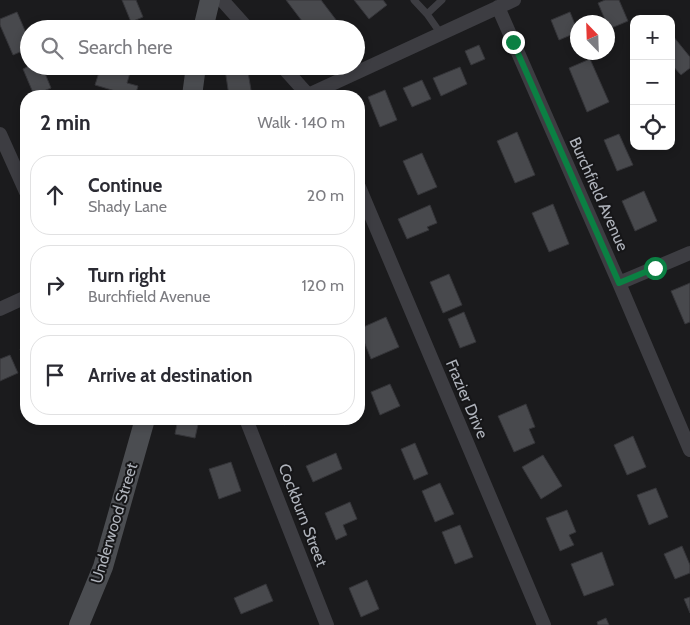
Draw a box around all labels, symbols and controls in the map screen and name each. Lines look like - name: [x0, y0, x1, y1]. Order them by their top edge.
- north arrow: [570, 15, 615, 60]
- map controls: [630, 15, 675, 150]
- button: +: [630, 15, 675, 60]
- search box: [20, 20, 365, 75]
- route end: [502, 31, 525, 54]
- icon: search: [38, 34, 66, 62]
- text: Search here: [78, 36, 172, 59]
- button: −: [630, 60, 675, 105]
- button: locate: [630, 105, 675, 150]
- text: 2 min: [40, 110, 91, 135]
- text: Walk · 140 m: [258, 113, 345, 132]
- street label: Burchfield Avenue: [565, 134, 633, 254]
- text: Continue: [88, 174, 162, 197]
- icon: ahead: [41, 181, 69, 209]
- text: 20 m: [307, 186, 344, 205]
- text: Shady Lane: [88, 197, 167, 216]
- route start: [644, 257, 667, 280]
- text: Turn right: [88, 264, 166, 287]
- icon: right: [41, 271, 69, 299]
- text: 120 m: [302, 276, 344, 295]
- text: Burchfield Avenue: [88, 287, 210, 306]
- street label: Frazier Drive: [442, 357, 492, 441]
- icon: arrive: [41, 361, 69, 389]
- text: Arrive at destination: [88, 364, 252, 387]
- street label: Underwood Street: [87, 460, 142, 586]
- street label: Cockburn Street: [275, 461, 332, 570]

